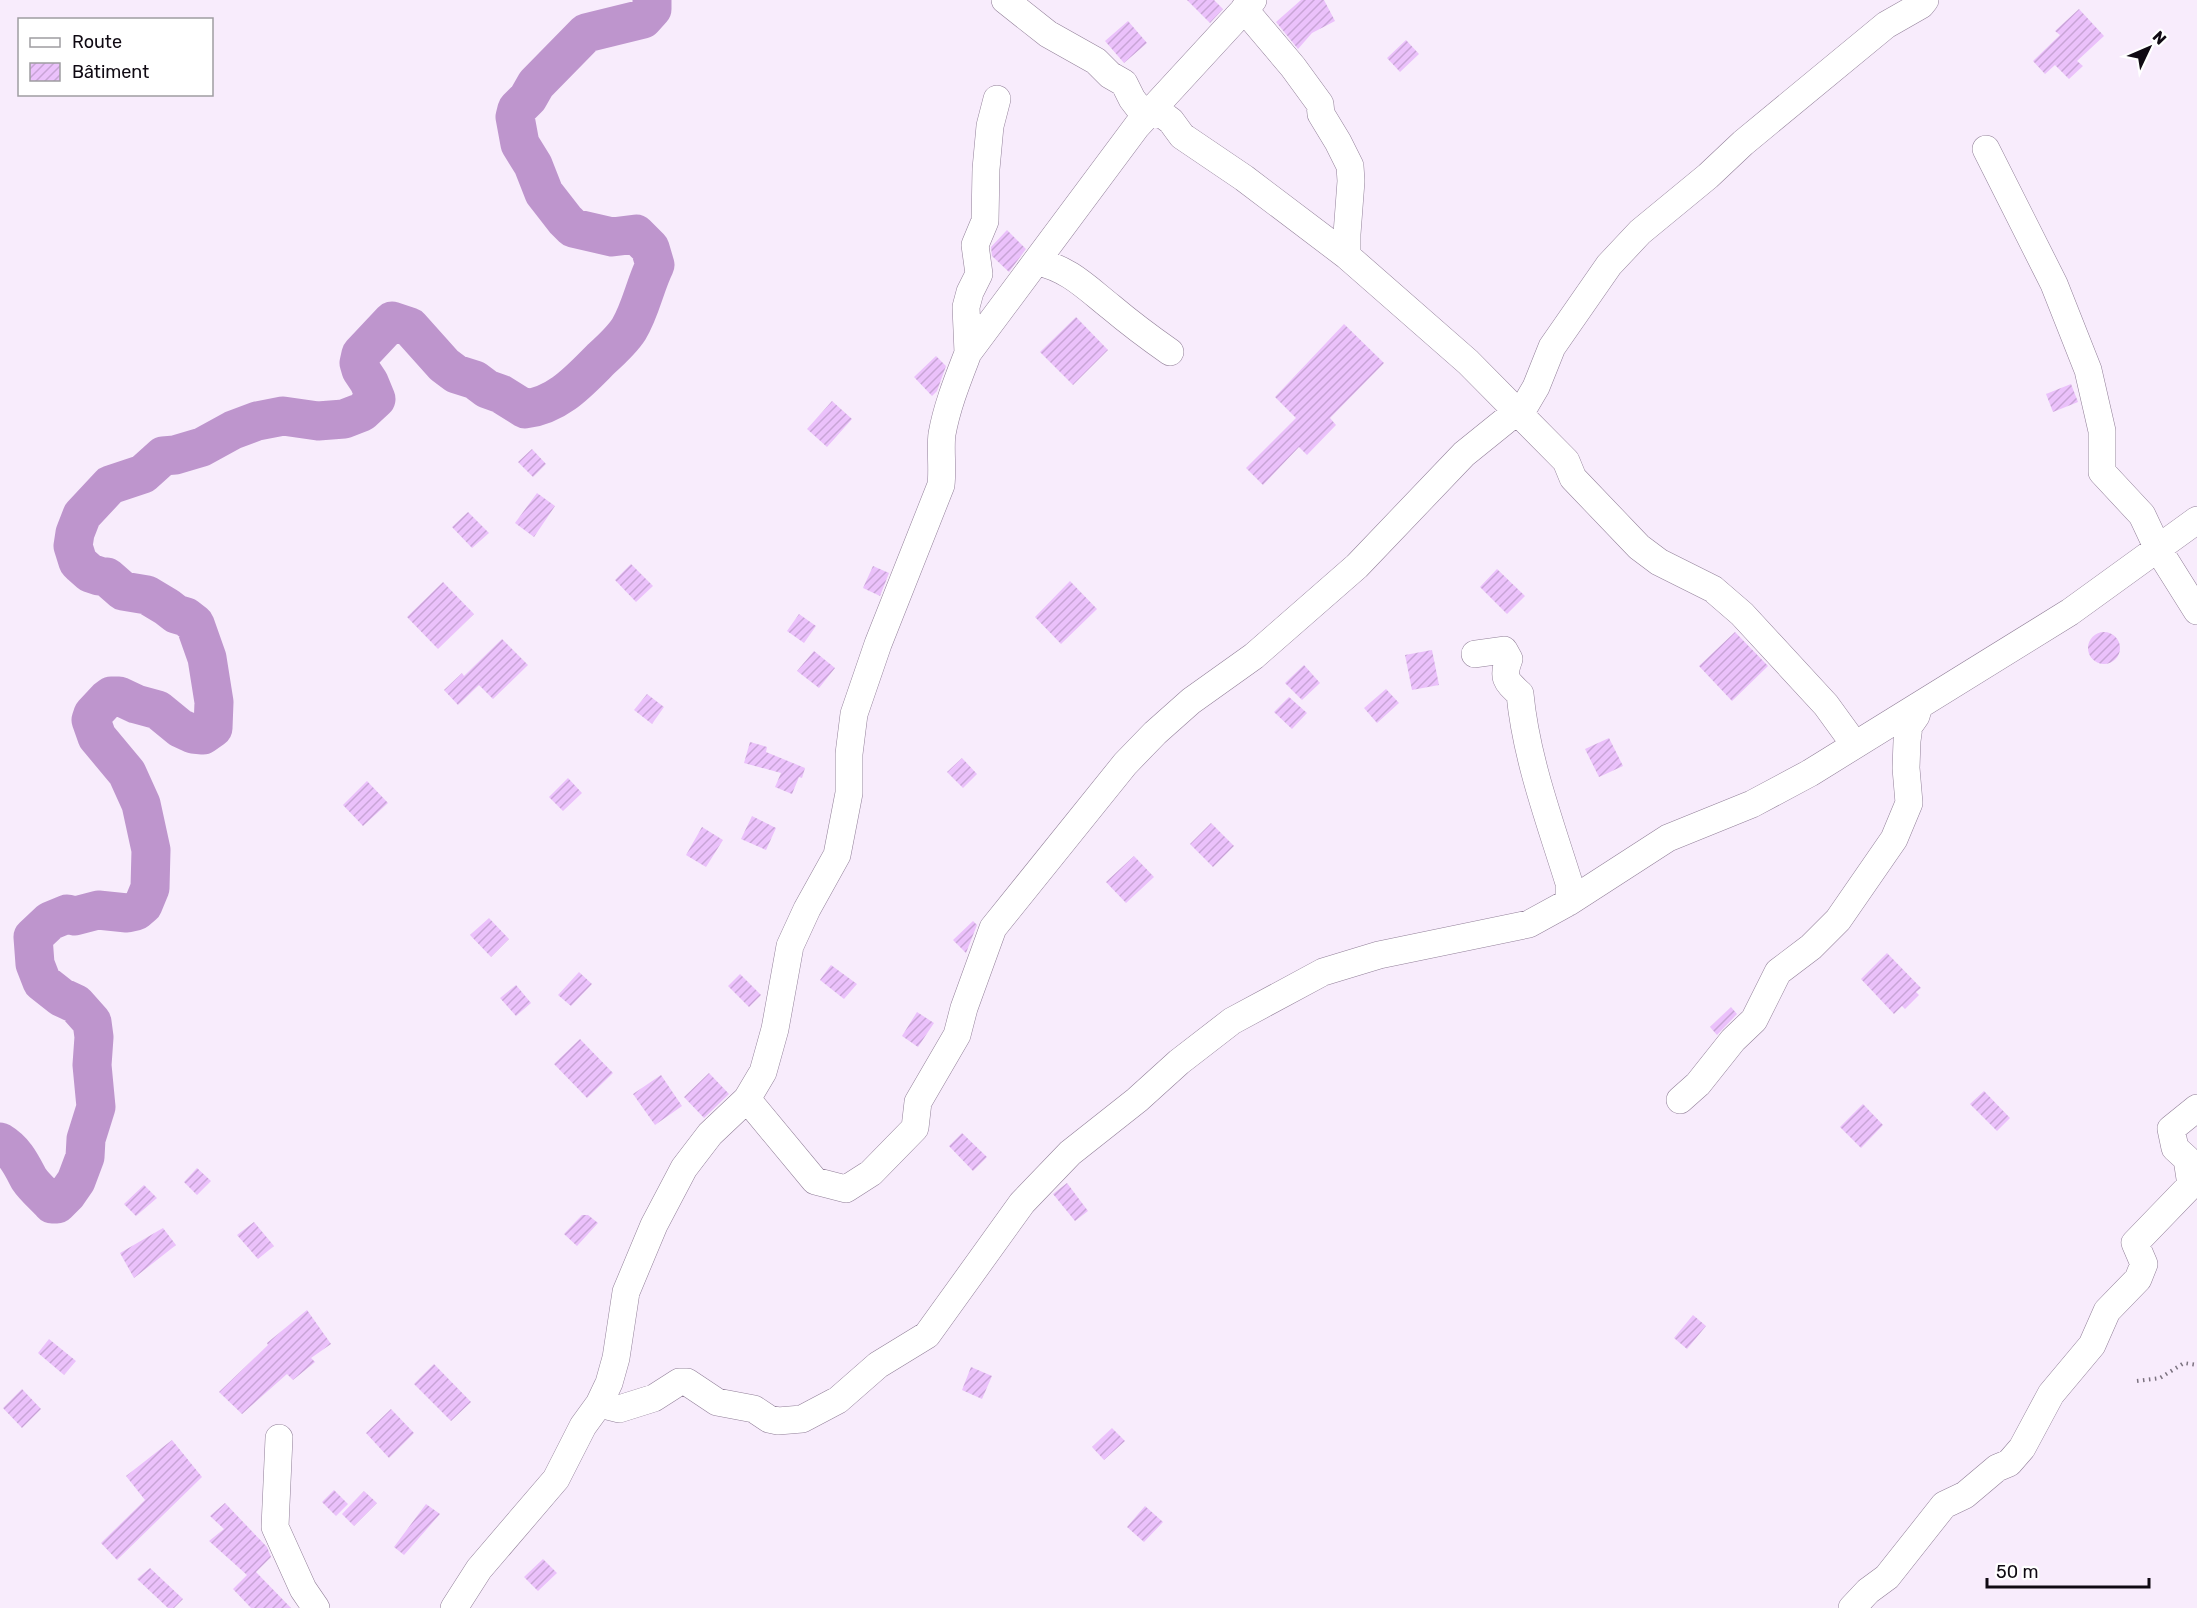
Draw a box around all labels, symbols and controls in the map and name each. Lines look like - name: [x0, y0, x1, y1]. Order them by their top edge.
- legend: [18, 18, 213, 96]
- north arrow: [2119, 18, 2179, 78]
- text: N: [2149, 27, 2170, 49]
- text: Route: [72, 31, 122, 53]
- text: Bâtiment: [72, 61, 149, 83]
- scale bar: [1987, 1551, 2149, 1589]
- text: 50 m: [1996, 1561, 2039, 1583]

